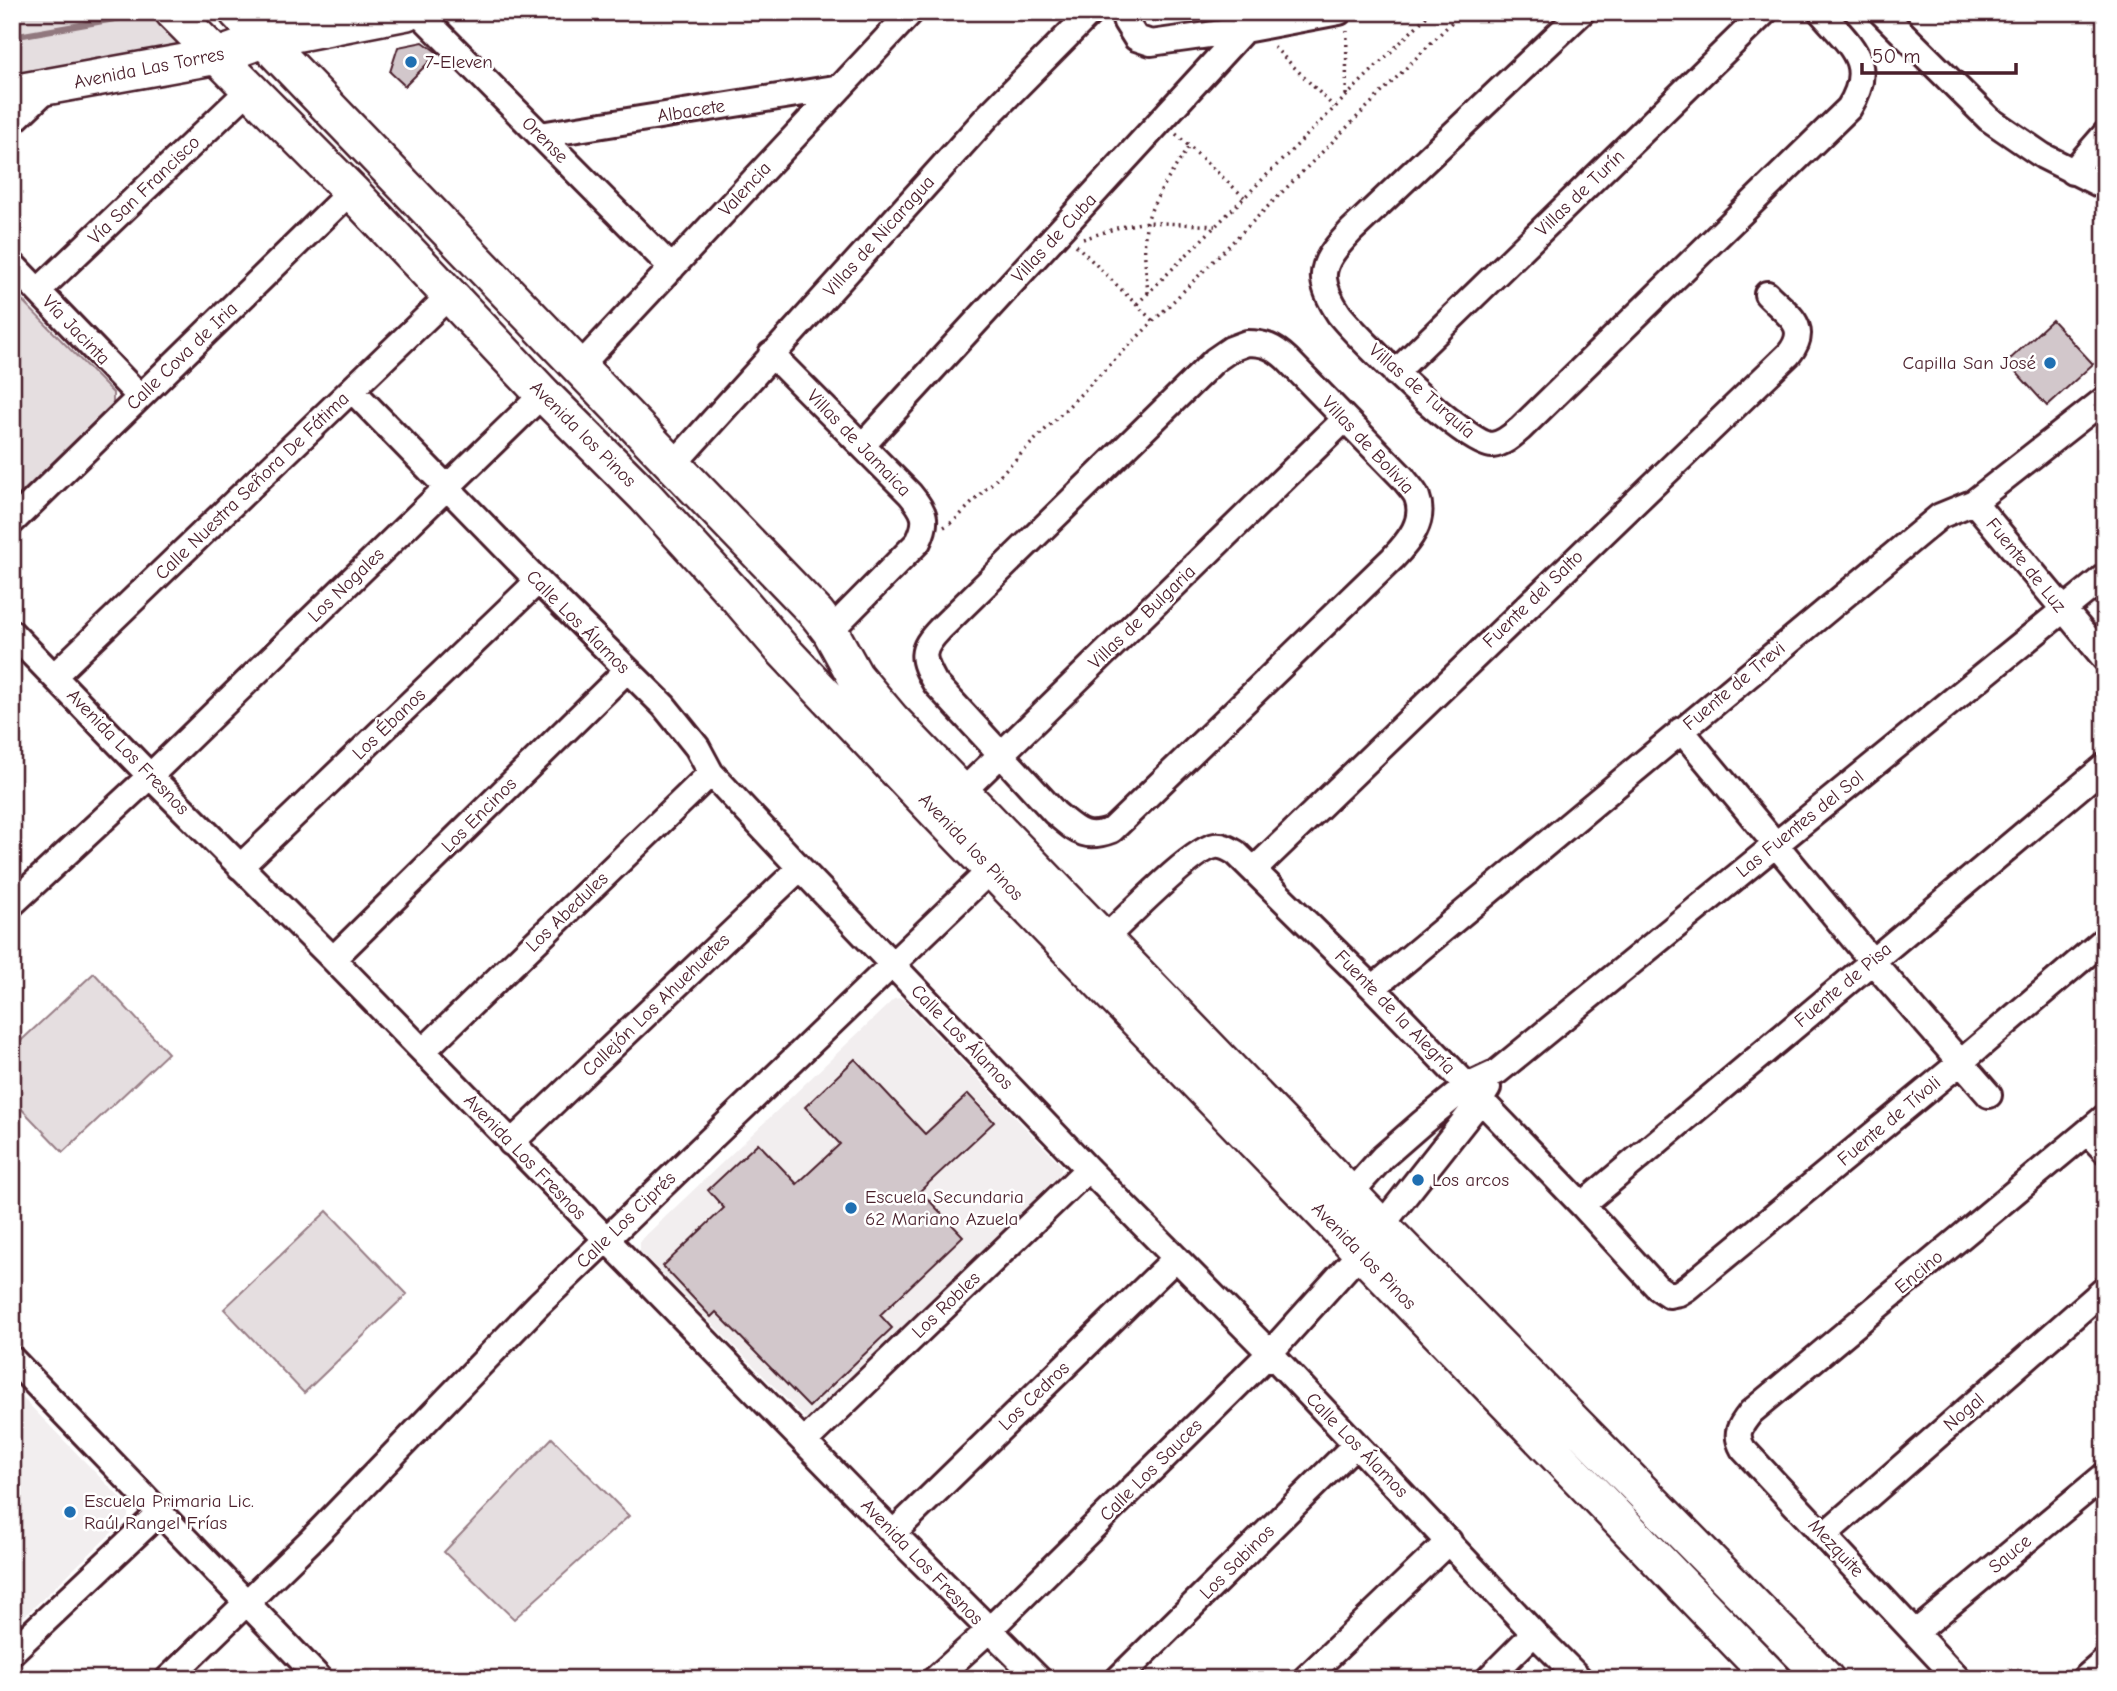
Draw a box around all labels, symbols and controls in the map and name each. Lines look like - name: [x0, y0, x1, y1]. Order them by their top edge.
- scale bar: [1862, 32, 2016, 76]
- street label: Avenida Las Torres: [72, 43, 226, 93]
- text: 50 m: [1872, 44, 1921, 68]
- place label: 7-Eleven: [425, 51, 493, 73]
- marker: 7-Eleven: [403, 54, 419, 70]
- street label: Albacete: [656, 95, 726, 127]
- street label: Orense: [517, 112, 573, 168]
- street label: Vía San Francisco: [84, 131, 204, 249]
- street label: Villas de Turín: [1531, 145, 1629, 241]
- street label: Valencia: [714, 157, 776, 221]
- street label: Villas de Nicaragua: [819, 171, 939, 301]
- street label: Villas de Cuba: [1007, 189, 1101, 287]
- street label: Vía Jacinta: [38, 291, 114, 369]
- street label: Calle Cova de Iria: [122, 297, 242, 415]
- street label: Villas de Turquía: [1364, 339, 1480, 443]
- place label: Capilla San José: [1903, 352, 2036, 374]
- marker: Capilla San José: [2042, 355, 2058, 371]
- street label: Avenida los Pinos: [525, 376, 641, 492]
- street label: Villas de Jamaica: [802, 385, 916, 501]
- street label: Calle Nuestra Señora De Fátima: [151, 388, 353, 584]
- street label: Villas de Bolivia: [1317, 392, 1419, 498]
- street label: Fuente de Luz: [1981, 514, 2071, 616]
- street label: Los Nogales: [303, 543, 389, 627]
- street label: Fuente del Salto: [1478, 546, 1588, 652]
- street label: Villas de Bulgaria: [1084, 560, 1200, 674]
- street label: Calle Los Álamos: [522, 566, 634, 678]
- street label: Fuente de Trevi: [1679, 637, 1789, 735]
- street label: Los Ébanos: [348, 684, 430, 764]
- street label: Avenida Los Fresnos: [62, 685, 194, 820]
- street label: Las Fuentes del Sol: [1732, 766, 1868, 882]
- street label: Los Encinos: [437, 773, 521, 857]
- street label: Avenida los Pinos: [914, 789, 1028, 905]
- street label: Los Abedules: [521, 867, 613, 957]
- street label: Callejón Los Ahuehuetes: [578, 929, 734, 1081]
- street label: Fuente de Pisa: [1790, 938, 1896, 1032]
- street label: Fuente de la Alegría: [1330, 945, 1460, 1079]
- street label: Calle Los Álamos: [906, 980, 1018, 1094]
- street label: Fuente de Tívoli: [1833, 1072, 1945, 1170]
- street label: Avenida Los Fresnos: [459, 1090, 591, 1225]
- street label: Calle Los Ciprés: [572, 1167, 680, 1273]
- place label: Los arcos: [1432, 1169, 1509, 1191]
- marker: Los arcos: [1410, 1172, 1426, 1188]
- place label: Escuela Secundaria 62 Mariano Azuela: [865, 1186, 1024, 1230]
- street label: Avenida los Pinos: [1307, 1198, 1421, 1314]
- marker: Escuela Secundaria 62 Mariano Azuela: [843, 1200, 859, 1216]
- street label: Encino: [1890, 1246, 1948, 1298]
- street label: Los Robles: [907, 1267, 985, 1343]
- street label: Los Cedros: [994, 1357, 1074, 1435]
- street label: Calle Los Álamos: [1301, 1388, 1413, 1502]
- street label: Nogal: [1939, 1388, 1989, 1436]
- street label: Calle Los Sauces: [1095, 1414, 1207, 1526]
- place label: Escuela Primaria Lic. Raúl Rangel Frías: [84, 1490, 254, 1534]
- street label: Avenida Los Fresnos: [856, 1495, 988, 1630]
- marker: Escuela Primaria Lic. Raúl Rangel Frías: [62, 1504, 78, 1520]
- street label: Mezquite: [1804, 1514, 1868, 1582]
- street label: Los Sabinos: [1195, 1520, 1279, 1604]
- street label: Sauce: [1984, 1530, 2036, 1578]

